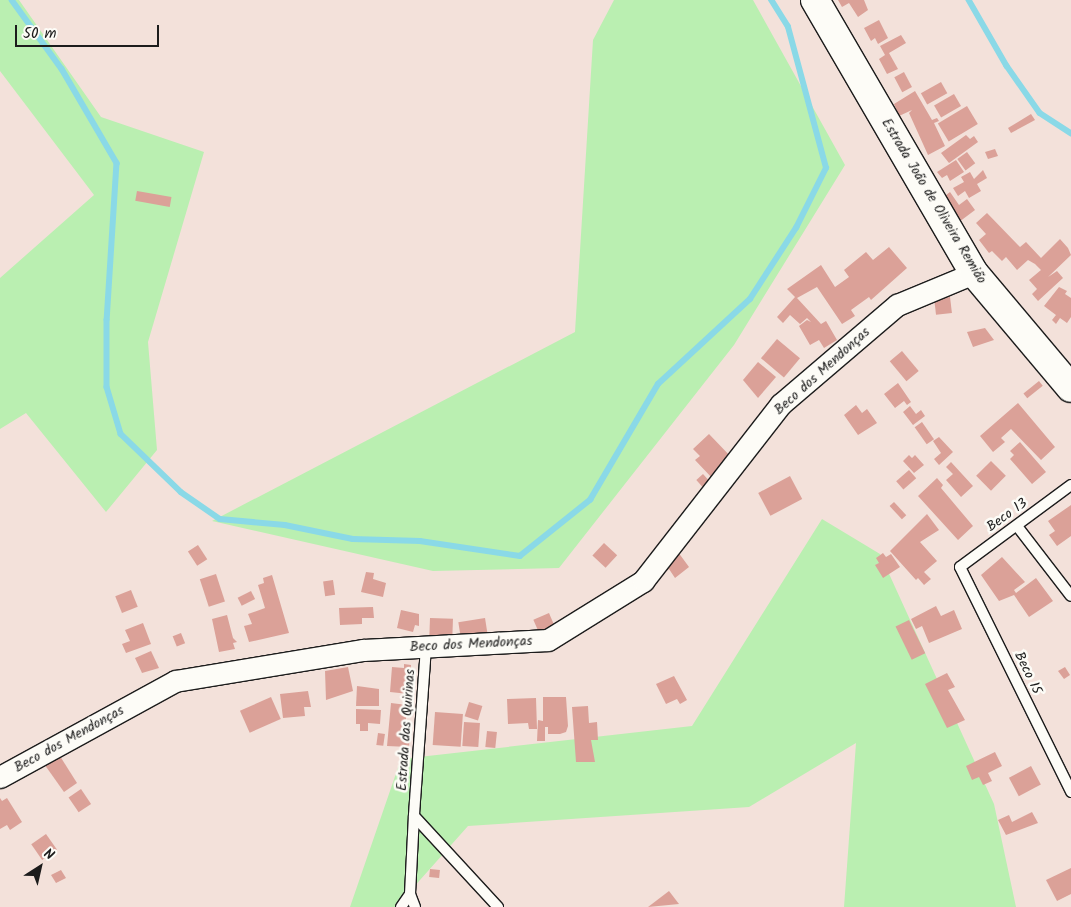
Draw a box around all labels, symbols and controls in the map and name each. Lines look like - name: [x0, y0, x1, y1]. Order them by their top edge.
- scale bar: [18, 15, 161, 47]
- text: 50 m: [23, 22, 57, 46]
- street label: Estrada João de Oliveira Remião: [878, 115, 990, 287]
- street label: Beco dos Mendonças: [771, 324, 873, 418]
- street label: Beco 13: [984, 495, 1030, 535]
- street label: Beco dos Mendonças: [409, 632, 533, 656]
- street label: Beco 15: [1011, 649, 1045, 697]
- street label: Estrada das Quirinas: [393, 669, 419, 791]
- street label: Beco dos Mendonças: [11, 702, 127, 776]
- north arrow: [15, 842, 65, 892]
- text: N: [39, 843, 59, 866]

